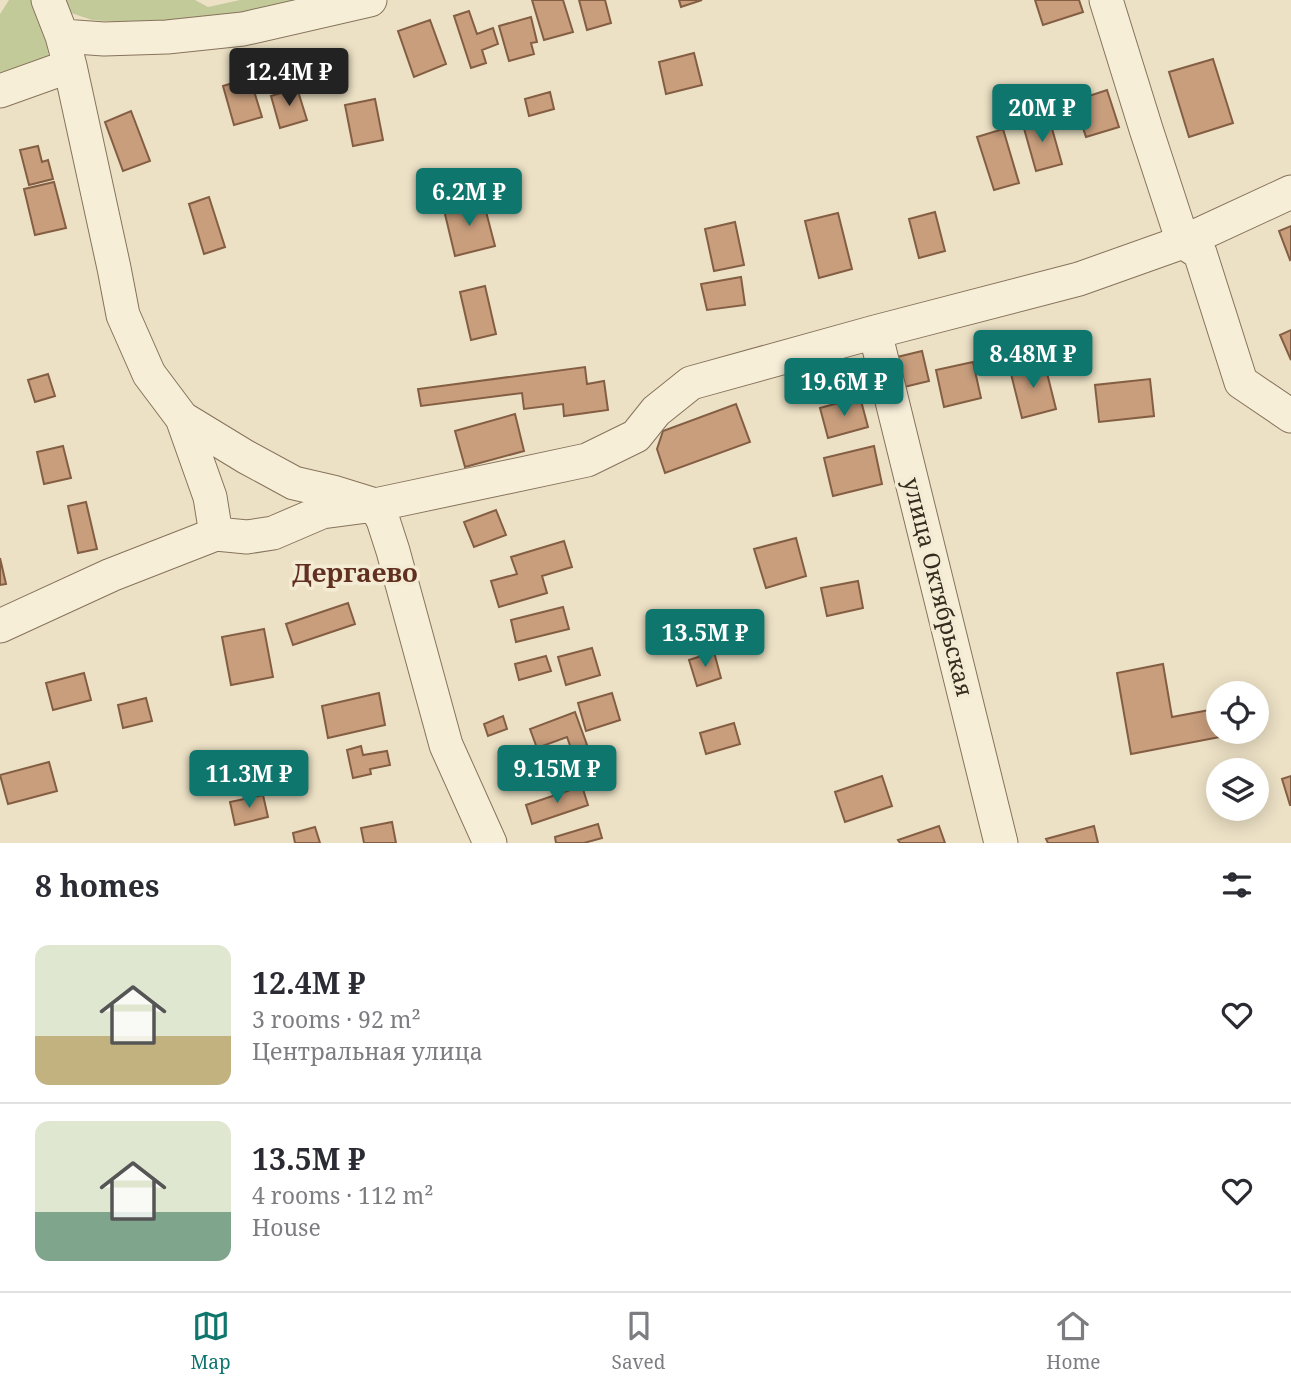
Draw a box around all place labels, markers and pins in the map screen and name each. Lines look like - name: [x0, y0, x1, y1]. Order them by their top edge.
- pin: 12.4M ₽: [224, 48, 354, 108]
- pin: 20M ₽: [993, 85, 1091, 144]
- pin: 6.2M ₽: [412, 168, 526, 228]
- pin: 8.48M ₽: [968, 330, 1098, 390]
- pin: 19.6M ₽: [779, 358, 909, 418]
- pin: 13.5M ₽: [640, 610, 770, 669]
- pin: 9.15M ₽: [492, 746, 622, 805]
- pin: 11.3M ₽: [184, 750, 314, 810]

